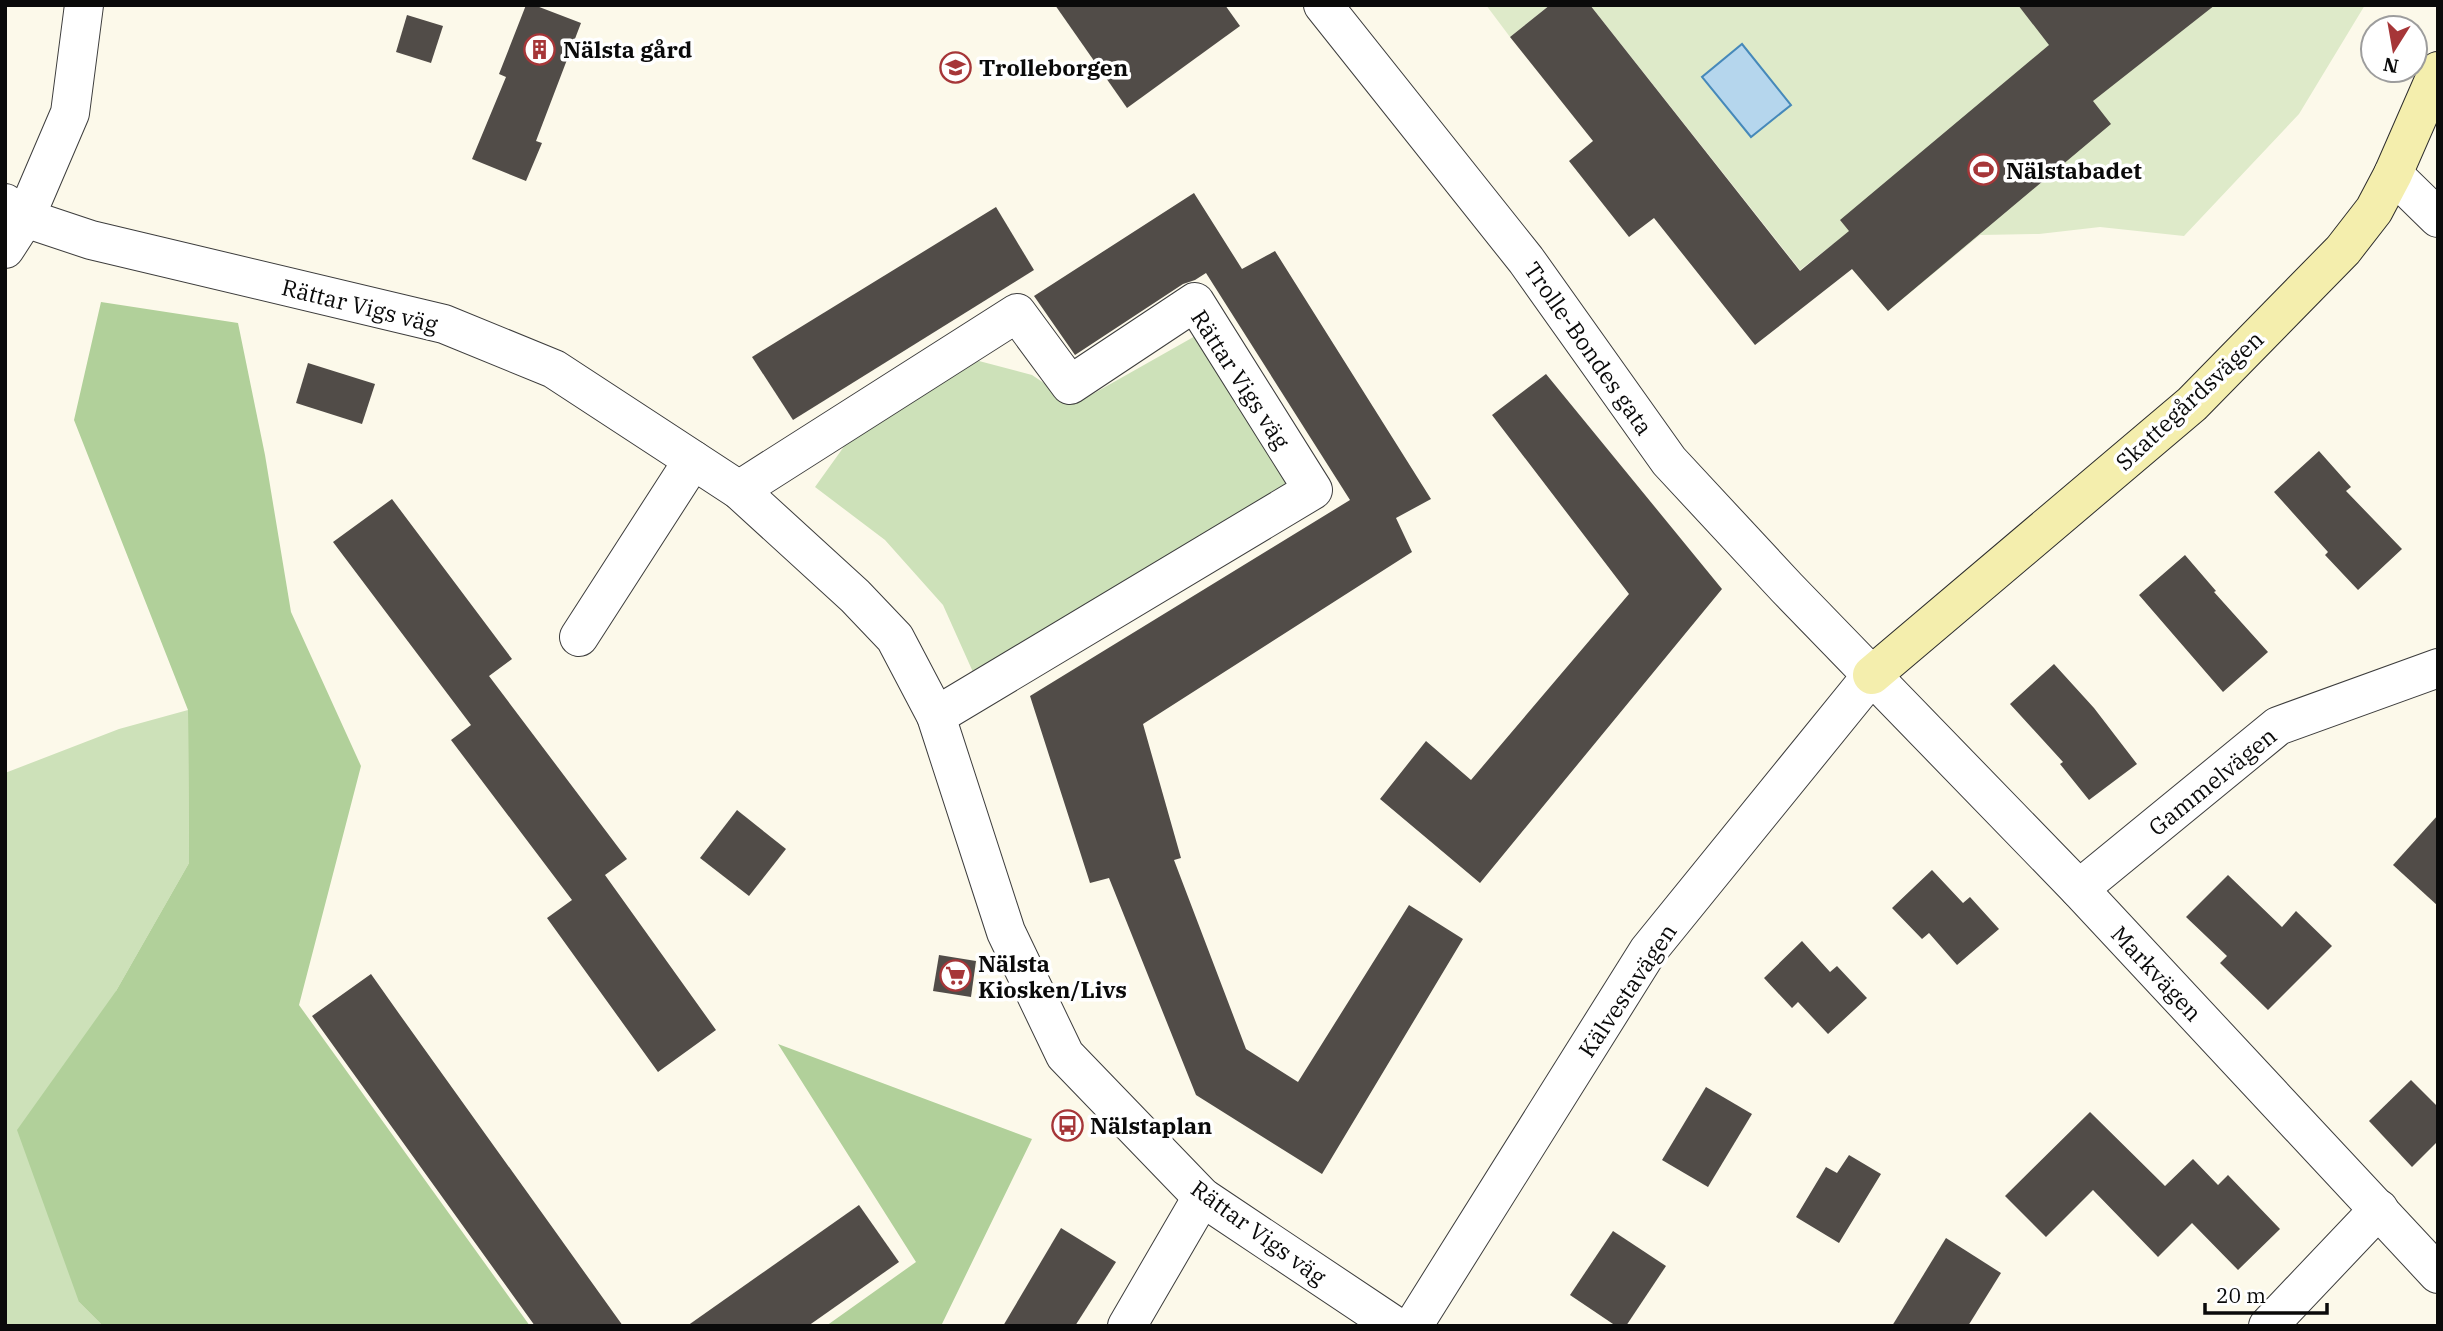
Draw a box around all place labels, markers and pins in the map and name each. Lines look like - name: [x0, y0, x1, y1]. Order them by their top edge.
- building icon: Nälsta gård: [523, 32, 557, 66]
- place label: Nälsta gård: [563, 34, 692, 64]
- school or university icon: Trolleborgen: [939, 50, 973, 84]
- place label: Trolleborgen: [979, 52, 1128, 82]
- sports icon: Nälstabadet: [1966, 153, 2000, 187]
- place label: Nälstabadet: [2006, 155, 2142, 185]
- place label: Nälsta Kiosken/Livs: [978, 948, 1127, 1004]
- supermarket icon: Nälsta Kiosken/Livs: [938, 959, 972, 993]
- bus stop icon: Nälstaplan: [1050, 1108, 1084, 1142]
- place label: Nälstaplan: [1090, 1110, 1212, 1140]

